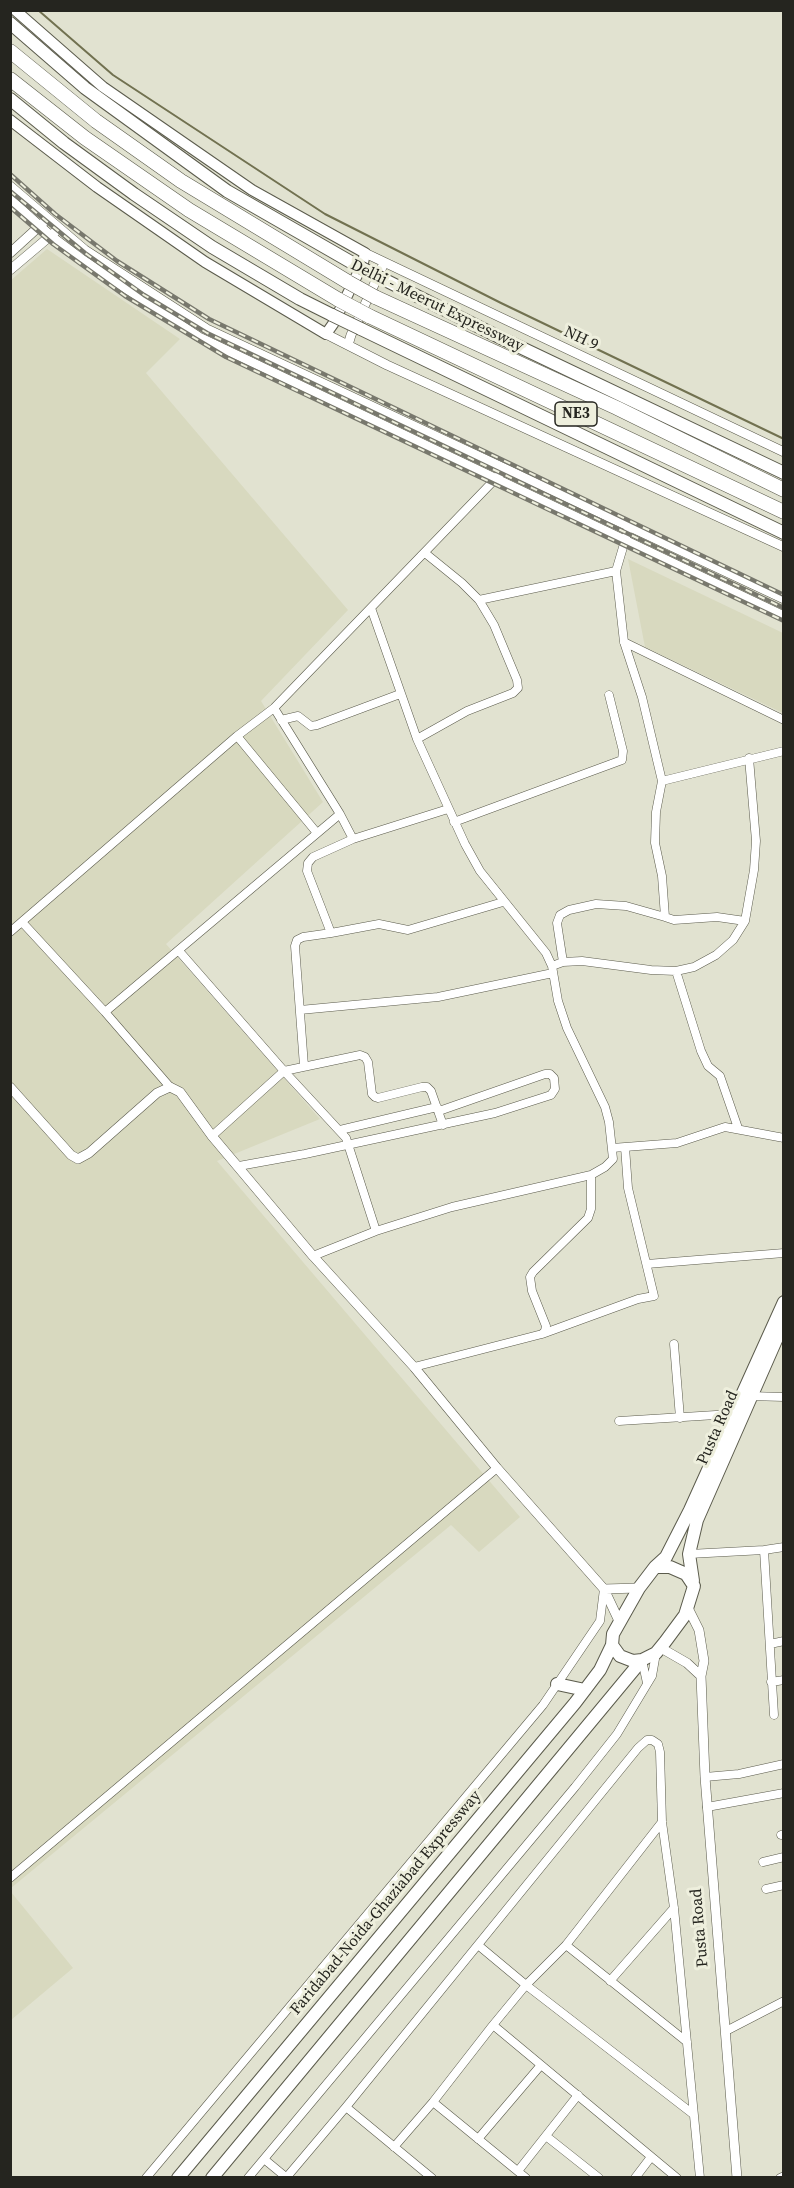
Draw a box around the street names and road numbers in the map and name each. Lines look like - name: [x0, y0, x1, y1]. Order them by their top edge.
- street label: Delhi - Meerut Expressway: [347, 256, 527, 356]
- street label: NH 9: [561, 323, 601, 355]
- road number: NE3: [555, 402, 597, 426]
- street label: Pusta Road: [693, 1388, 743, 1468]
- street label: Faridabad-Noida-Ghaziabad Expressway: [287, 1787, 485, 2019]
- street label: Pusta Road: [687, 1888, 713, 1968]

